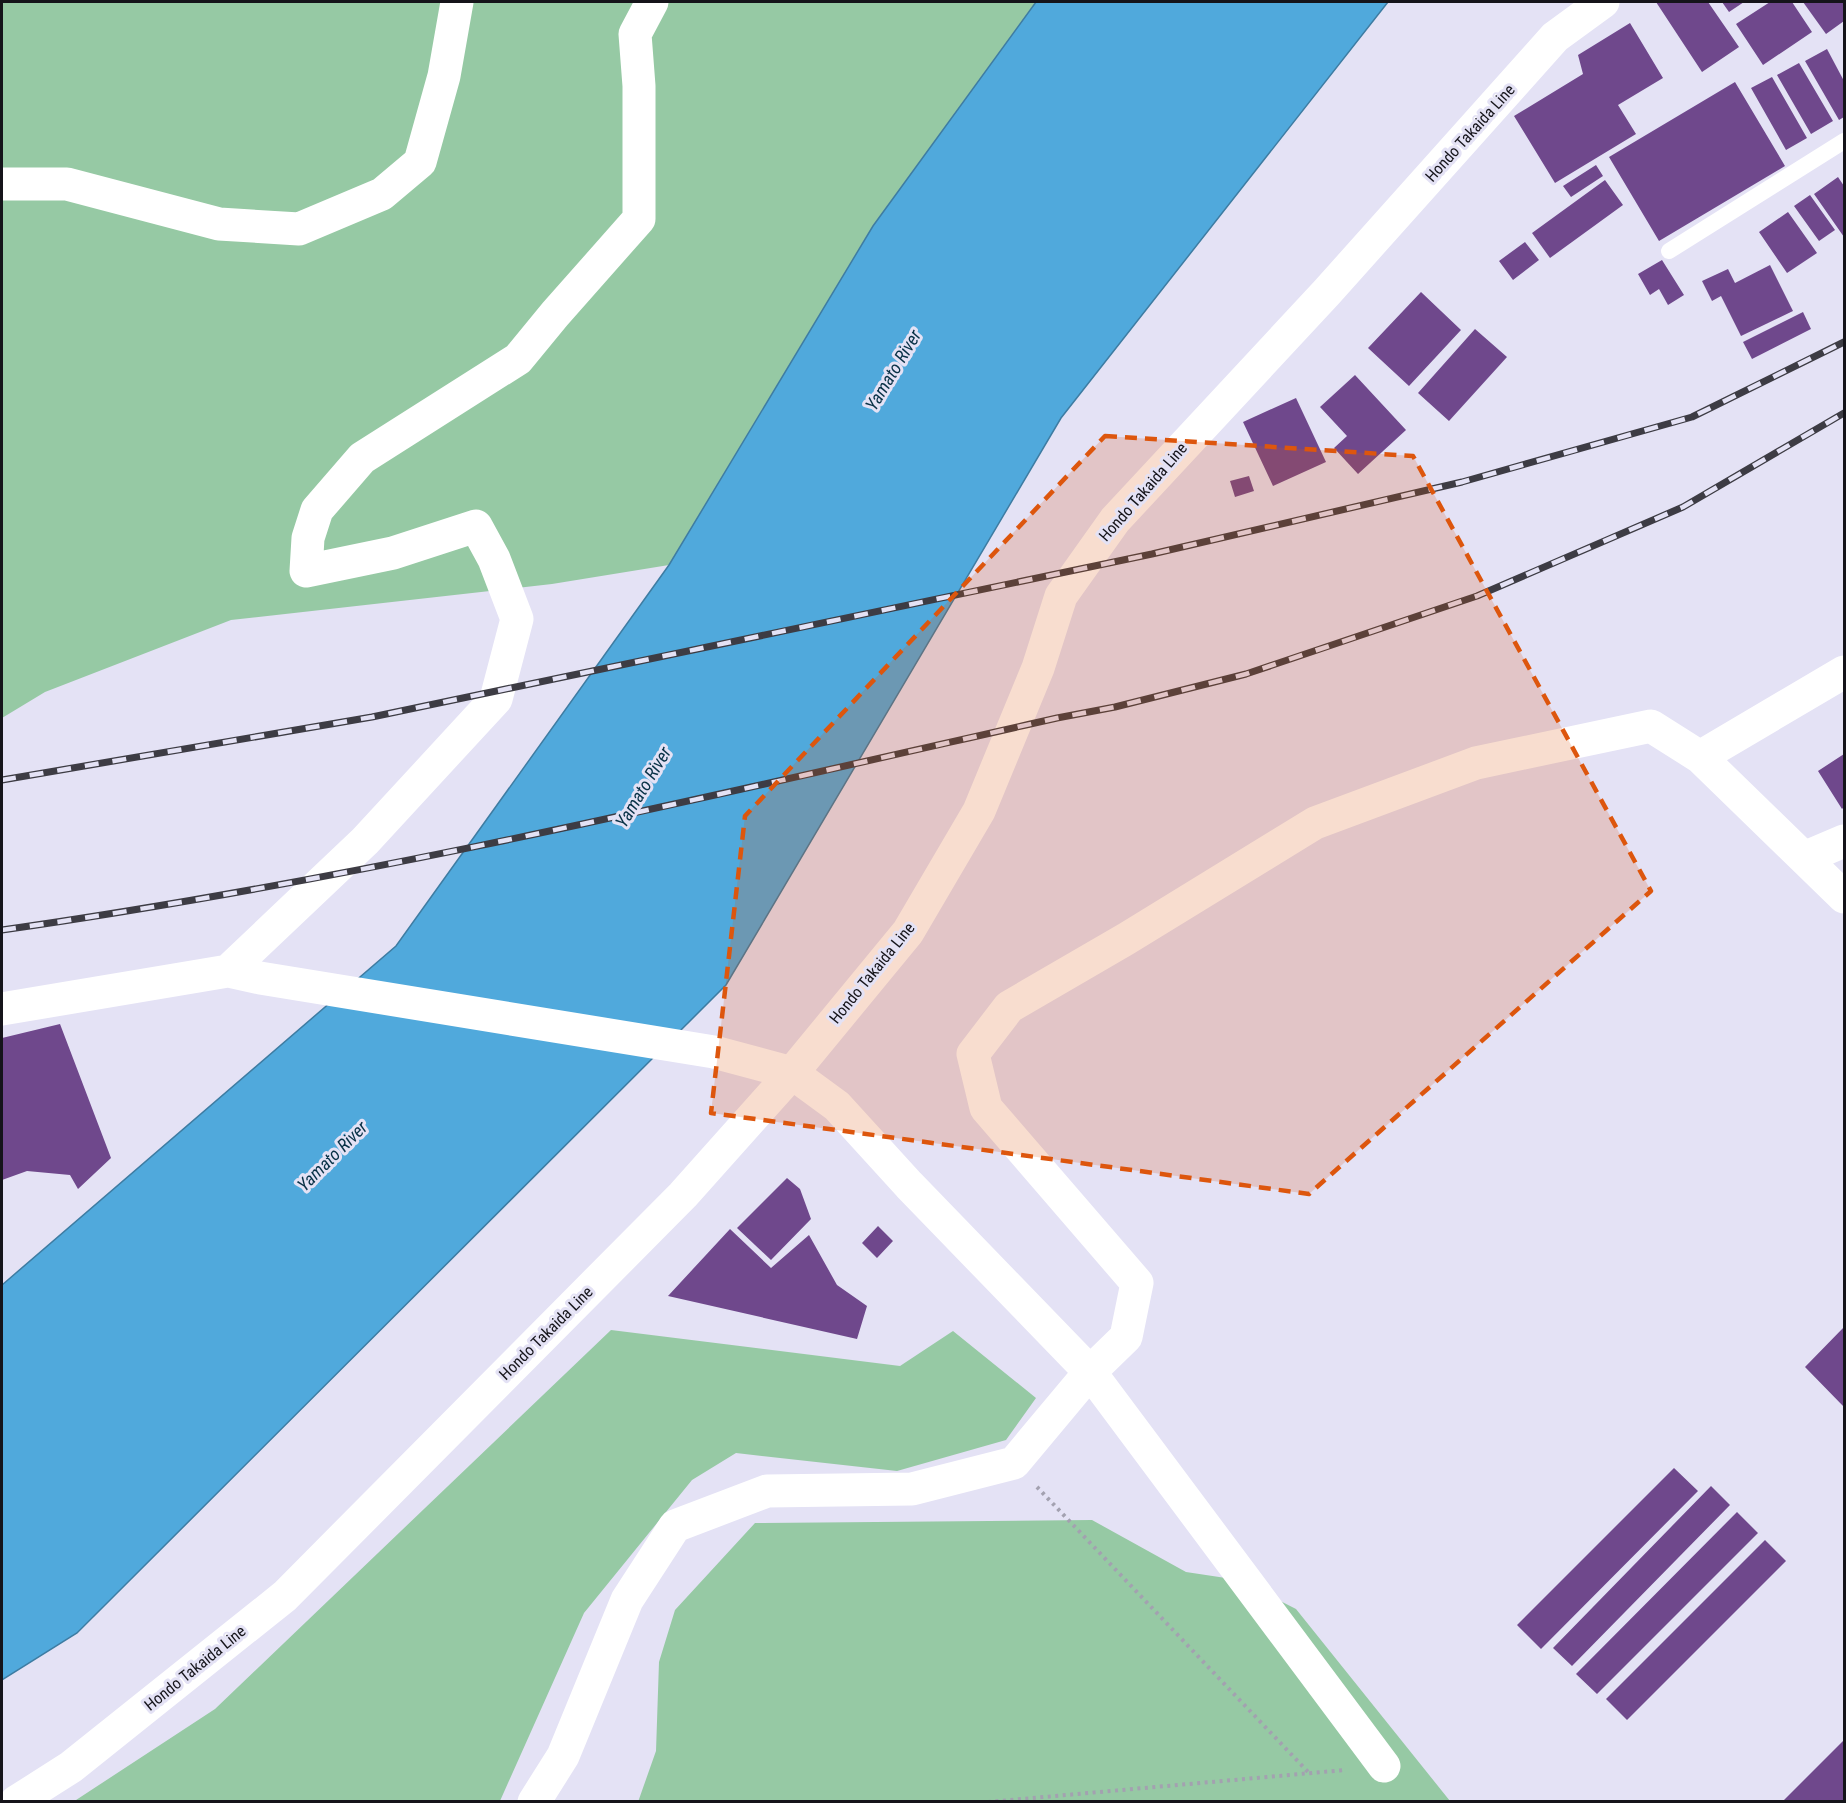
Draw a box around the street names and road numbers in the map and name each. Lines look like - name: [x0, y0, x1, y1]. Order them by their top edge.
- street label: Hondo Takaida Line: [1421, 80, 1519, 186]
- street label: Hondo Takaida Line: [1095, 439, 1191, 545]
- street label: Hondo Takaida Line: [825, 919, 919, 1027]
- street label: Hondo Takaida Line: [495, 1282, 597, 1384]
- street label: Hondo Takaida Line: [141, 1621, 249, 1715]

